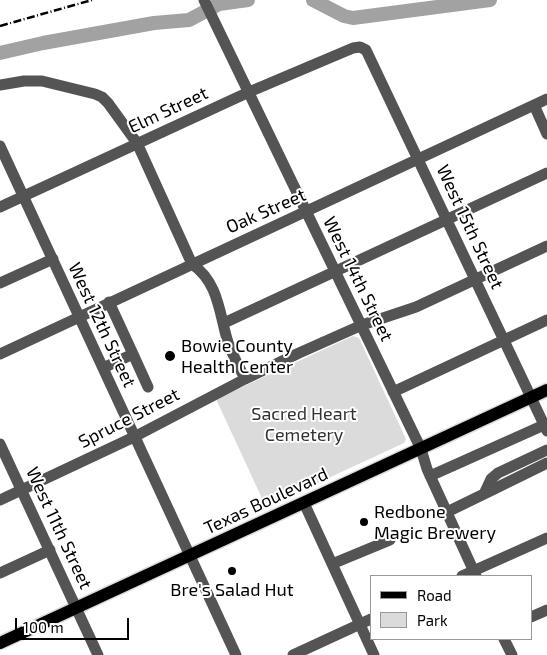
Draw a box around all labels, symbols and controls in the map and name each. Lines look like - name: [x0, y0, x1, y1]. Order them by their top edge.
- street label: Elm Street: [125, 82, 211, 138]
- street label: West 15th Street: [432, 161, 508, 293]
- street label: Oak Street: [223, 184, 309, 238]
- street label: West 14th Street: [318, 213, 398, 345]
- street label: West 12th Street: [64, 259, 140, 391]
- place label: Bowie County Health Center: [181, 335, 293, 378]
- marker: Bowie County Health Center: [163, 349, 177, 363]
- street label: Spruce Street: [75, 383, 183, 453]
- park label: Sacred Heart Cemetery: [251, 403, 357, 446]
- street label: Texas Boulevard: [201, 463, 331, 539]
- street label: West 11th Street: [21, 464, 97, 592]
- place label: Redbone Magic Brewery: [374, 501, 496, 544]
- marker: Redbone Magic Brewery: [358, 516, 370, 528]
- marker: Bre's Salad Hut: [226, 565, 238, 577]
- legend: [370, 575, 532, 640]
- place label: Bre's Salad Hut: [170, 579, 294, 601]
- text: Road: [417, 586, 452, 604]
- scale bar: [18, 608, 131, 640]
- text: Park: [417, 611, 448, 629]
- text: 100 m: [23, 618, 64, 636]

